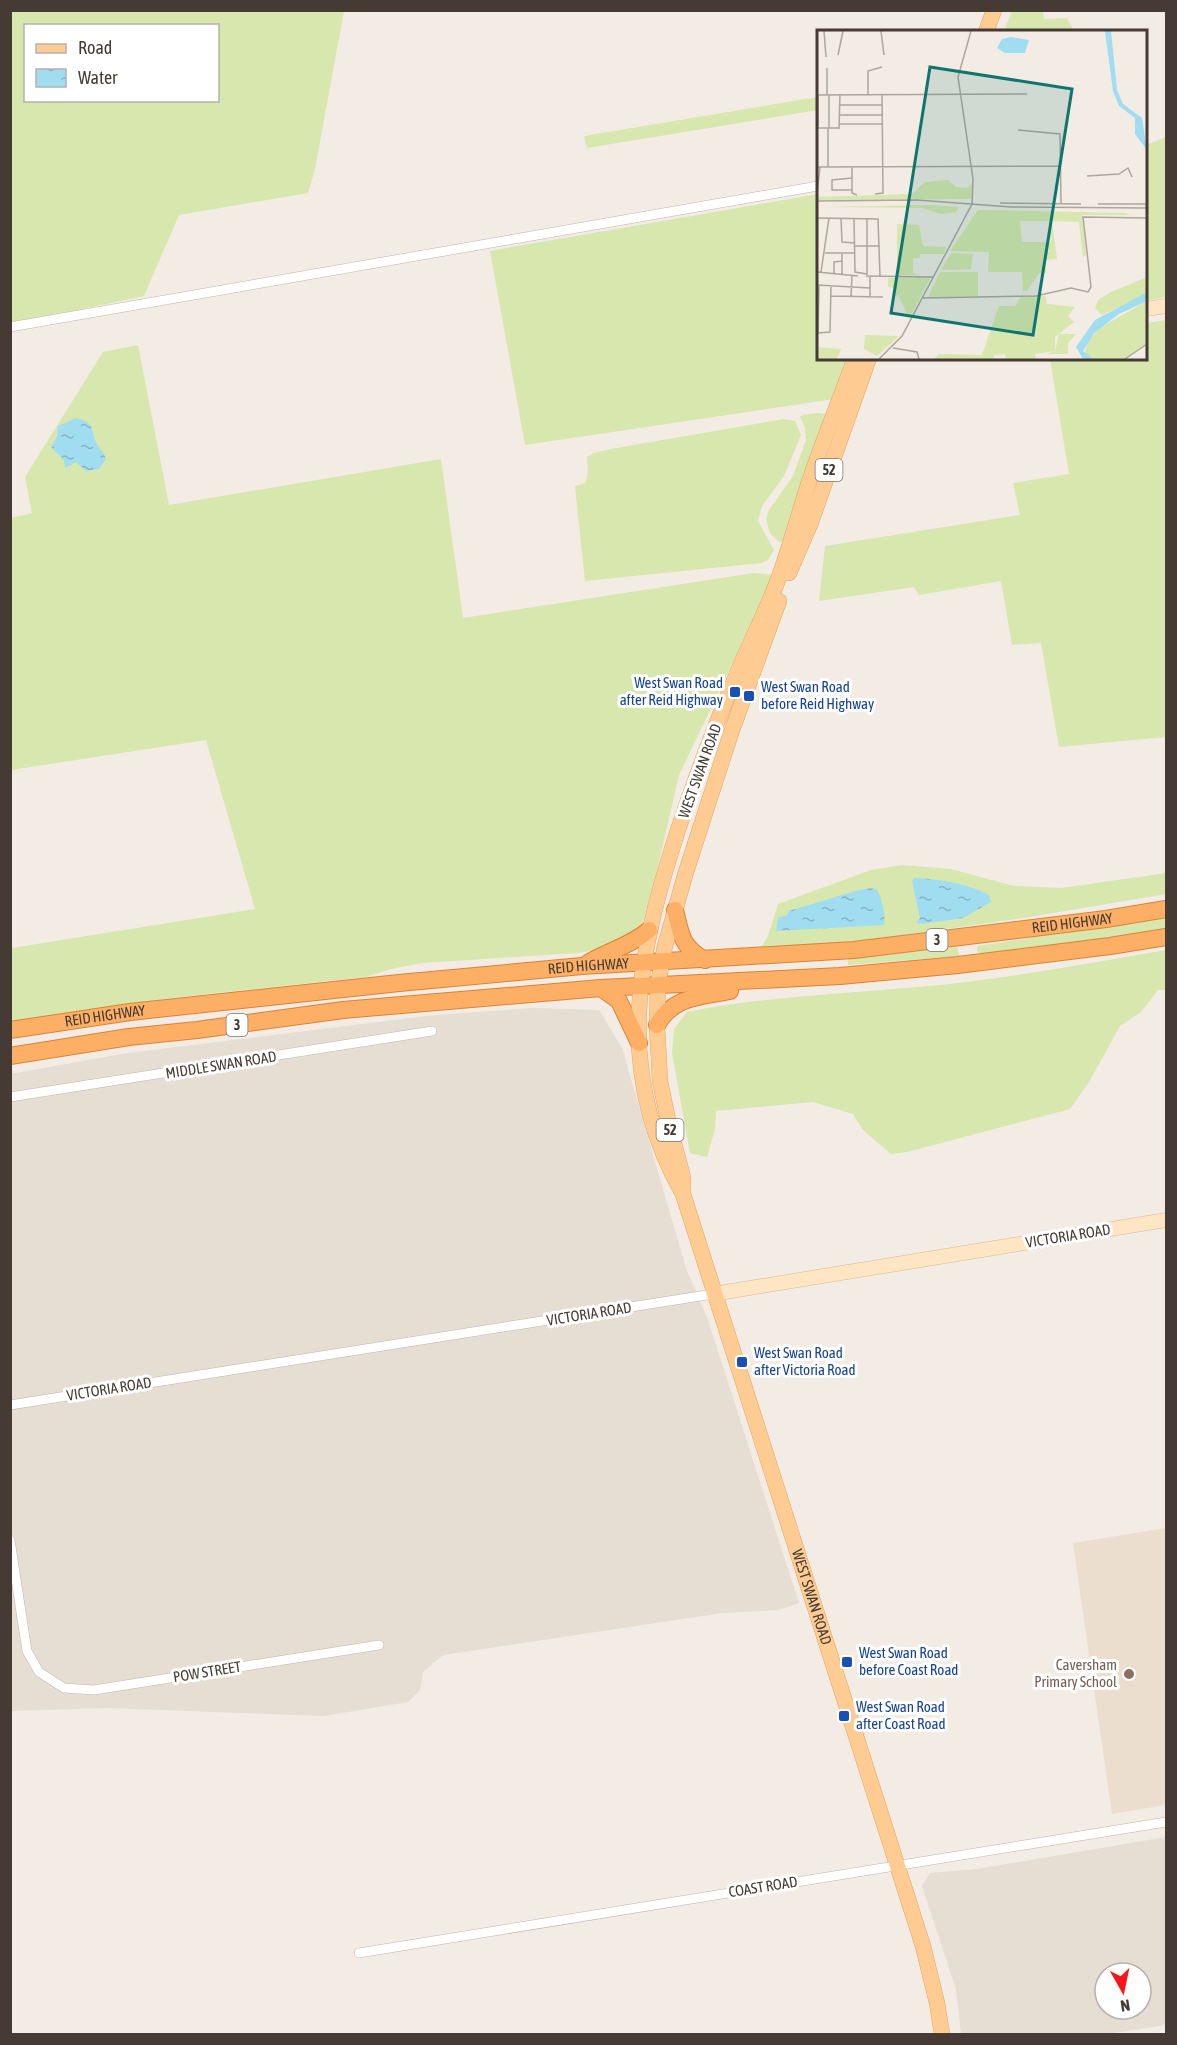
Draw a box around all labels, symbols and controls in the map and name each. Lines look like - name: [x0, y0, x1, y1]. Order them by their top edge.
- legend: [24, 24, 219, 102]
- inset map: [817, 30, 1147, 360]
- text: Road: [78, 37, 112, 58]
- text: Water: [78, 67, 118, 88]
- road number: 52: [816, 459, 842, 481]
- place label: West Swan Road after Reid Highway: [620, 674, 723, 708]
- place label: West Swan Road before Reid Highway: [761, 678, 874, 712]
- marker: West Swan Road after Reid Highway: [728, 685, 742, 699]
- marker: West Swan Road before Reid Highway: [742, 689, 756, 703]
- street label: WEST SWAN ROAD: [675, 721, 724, 820]
- street label: REID HIGHWAY: [1031, 909, 1114, 936]
- road number: 3: [926, 929, 948, 951]
- street label: REID HIGHWAY: [547, 954, 630, 977]
- street label: REID HIGHWAY: [63, 1001, 146, 1030]
- road number: 3: [226, 1014, 248, 1036]
- street label: MIDDLE SWAN ROAD: [164, 1047, 278, 1082]
- road number: 52: [656, 1119, 684, 1141]
- street label: VICTORIA ROAD: [1024, 1220, 1112, 1251]
- street label: VICTORIA ROAD: [545, 1298, 633, 1329]
- place label: West Swan Road after Victoria Road: [754, 1344, 856, 1378]
- marker: West Swan Road after Victoria Road: [735, 1355, 749, 1369]
- street label: VICTORIA ROAD: [65, 1373, 153, 1404]
- street label: WEST SWAN ROAD: [789, 1547, 835, 1647]
- place label: West Swan Road before Coast Road: [859, 1644, 958, 1678]
- marker: West Swan Road before Coast Road: [840, 1655, 854, 1669]
- place label: Caversham Primary School: [1034, 1656, 1117, 1690]
- street label: POW STREET: [172, 1658, 243, 1685]
- marker: Caversham Primary School: [1122, 1667, 1136, 1681]
- place label: West Swan Road after Coast Road: [856, 1698, 946, 1732]
- marker: West Swan Road after Coast Road: [837, 1709, 851, 1723]
- street label: COAST ROAD: [727, 1873, 799, 1900]
- north arrow: [1093, 1961, 1153, 2021]
- text: N: [1119, 1996, 1131, 2015]

